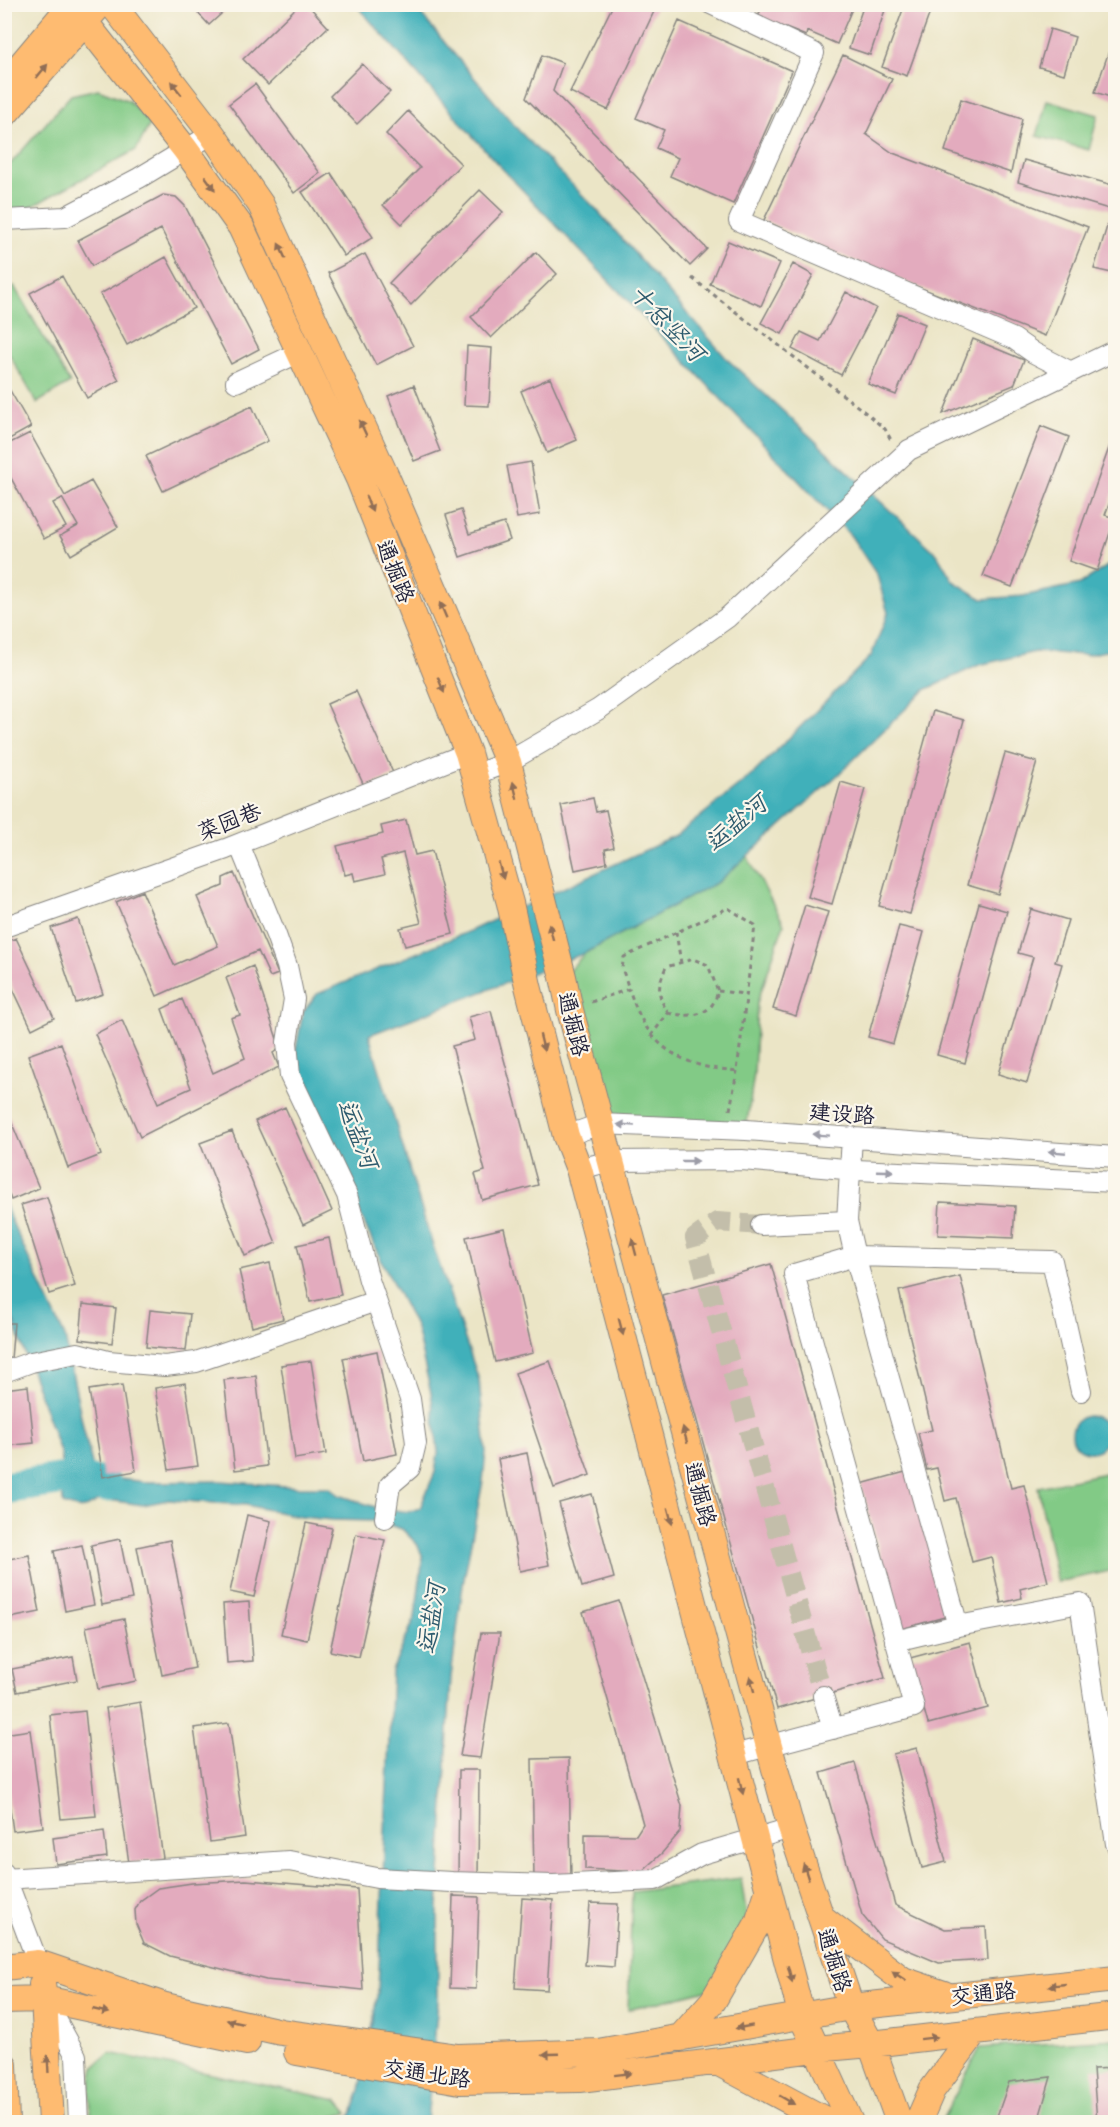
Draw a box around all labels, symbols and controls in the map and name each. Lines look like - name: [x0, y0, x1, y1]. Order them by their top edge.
- one-way arrow: [35, 64, 48, 79]
- one-way arrow: [170, 80, 183, 96]
- one-way arrow: [204, 175, 216, 191]
- one-way arrow: [278, 242, 287, 259]
- water label: 十总竖河: [624, 278, 714, 370]
- one-way arrow: [358, 419, 368, 437]
- one-way arrow: [365, 495, 374, 513]
- street label: 通掘路: [371, 536, 420, 607]
- one-way arrow: [438, 600, 448, 618]
- one-way arrow: [436, 677, 446, 695]
- one-way arrow: [509, 781, 519, 800]
- water label: 运盐河: [699, 786, 776, 857]
- street label: 菜园巷: [194, 797, 265, 846]
- one-way arrow: [496, 862, 506, 880]
- one-way arrow: [546, 923, 555, 941]
- street label: 通掘路: [552, 989, 595, 1059]
- one-way arrow: [538, 1034, 547, 1052]
- water label: 运盐河: [332, 1095, 386, 1176]
- street label: 建设路: [808, 1098, 876, 1129]
- one-way arrow: [617, 1121, 636, 1130]
- one-way arrow: [811, 1131, 830, 1140]
- one-way arrow: [1048, 1147, 1067, 1157]
- one-way arrow: [681, 1156, 700, 1166]
- one-way arrow: [875, 1166, 894, 1175]
- one-way arrow: [629, 1238, 638, 1256]
- one-way arrow: [616, 1318, 626, 1336]
- one-way arrow: [680, 1426, 689, 1444]
- street label: 通掘路: [679, 1459, 722, 1530]
- one-way arrow: [666, 1507, 676, 1525]
- water label: 运盐河: [411, 1576, 451, 1656]
- one-way arrow: [747, 1675, 757, 1693]
- one-way arrow: [737, 1777, 747, 1795]
- one-way arrow: [801, 1863, 810, 1881]
- street label: 通掘路: [811, 1925, 858, 1996]
- one-way arrow: [786, 1965, 796, 1984]
- one-way arrow: [891, 1970, 907, 1982]
- street label: 交通路: [949, 1977, 1017, 2010]
- one-way arrow: [1048, 1980, 1067, 1990]
- one-way arrow: [92, 2007, 111, 2017]
- one-way arrow: [225, 2017, 244, 2026]
- one-way arrow: [735, 2022, 754, 2031]
- one-way arrow: [920, 2033, 939, 2042]
- one-way arrow: [542, 2049, 561, 2058]
- street label: 交通北路: [381, 2054, 472, 2093]
- one-way arrow: [43, 2055, 53, 2074]
- one-way arrow: [614, 2069, 633, 2079]
- one-way arrow: [779, 2094, 795, 2105]

